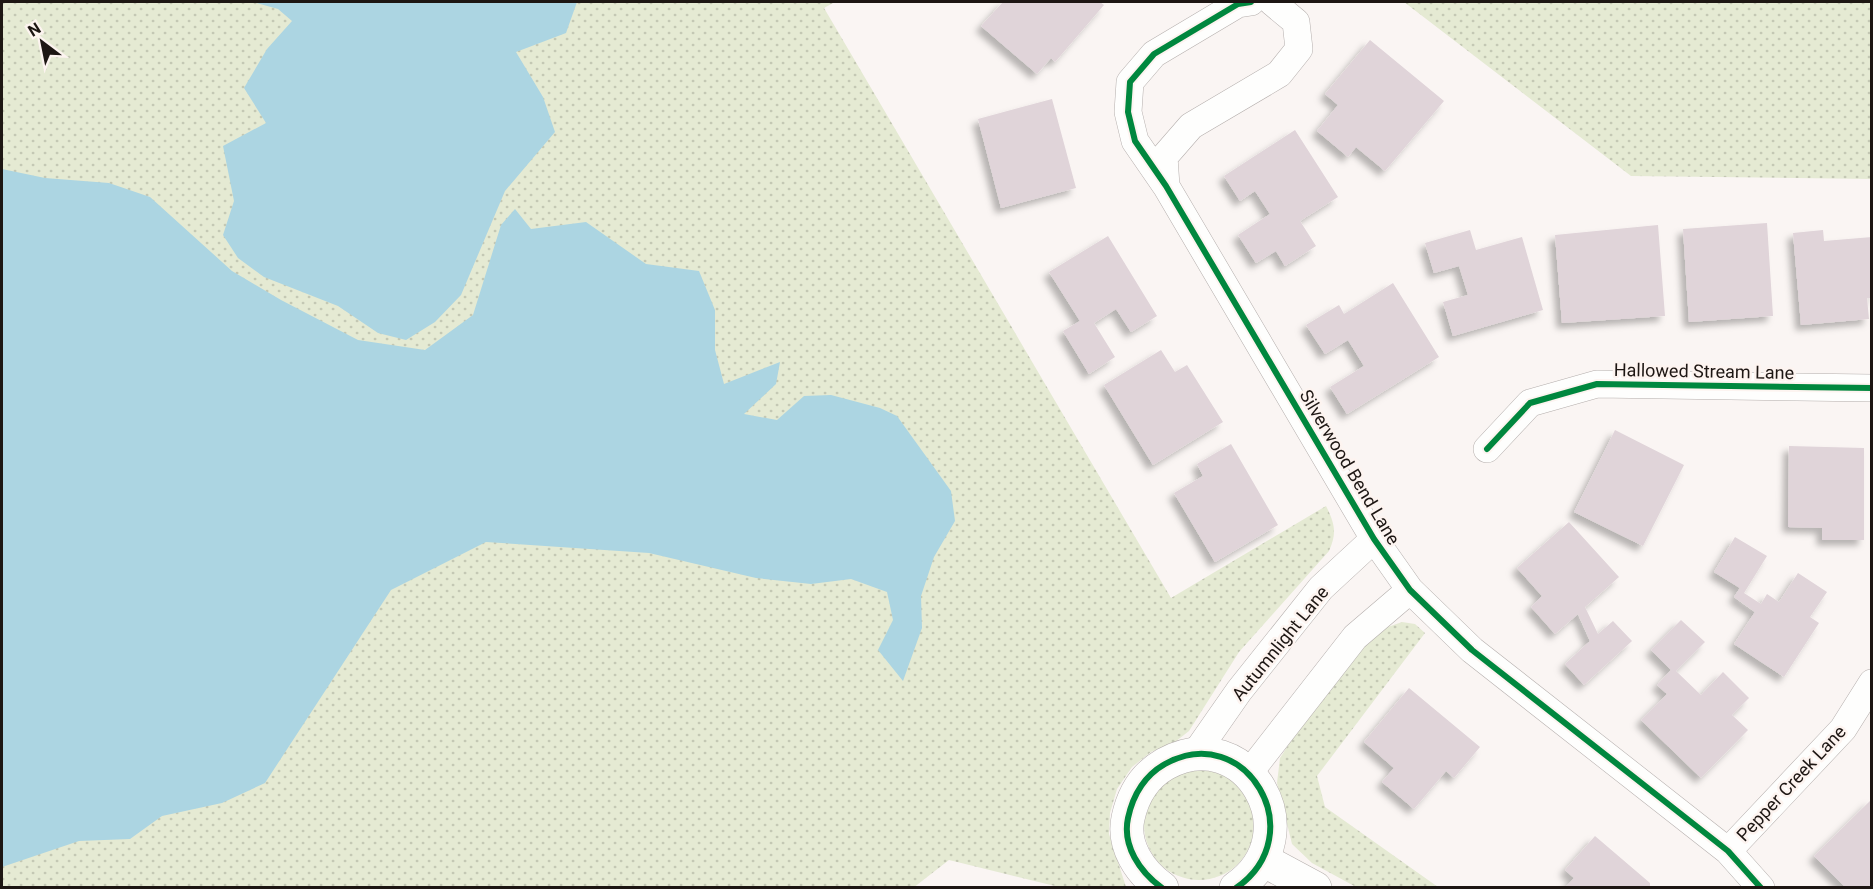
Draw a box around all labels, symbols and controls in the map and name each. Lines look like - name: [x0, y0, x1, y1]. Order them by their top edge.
- north arrow: [12, 12, 72, 72]
- text: N: [24, 19, 44, 41]
- street label: Hallowed Stream Lane: [1614, 359, 1794, 383]
- street label: Silverwood Bend Lane: [1295, 386, 1405, 548]
- street label: Autumnlight Lane: [1227, 582, 1333, 704]
- street label: Pepper Creek Lane: [1732, 721, 1850, 845]

